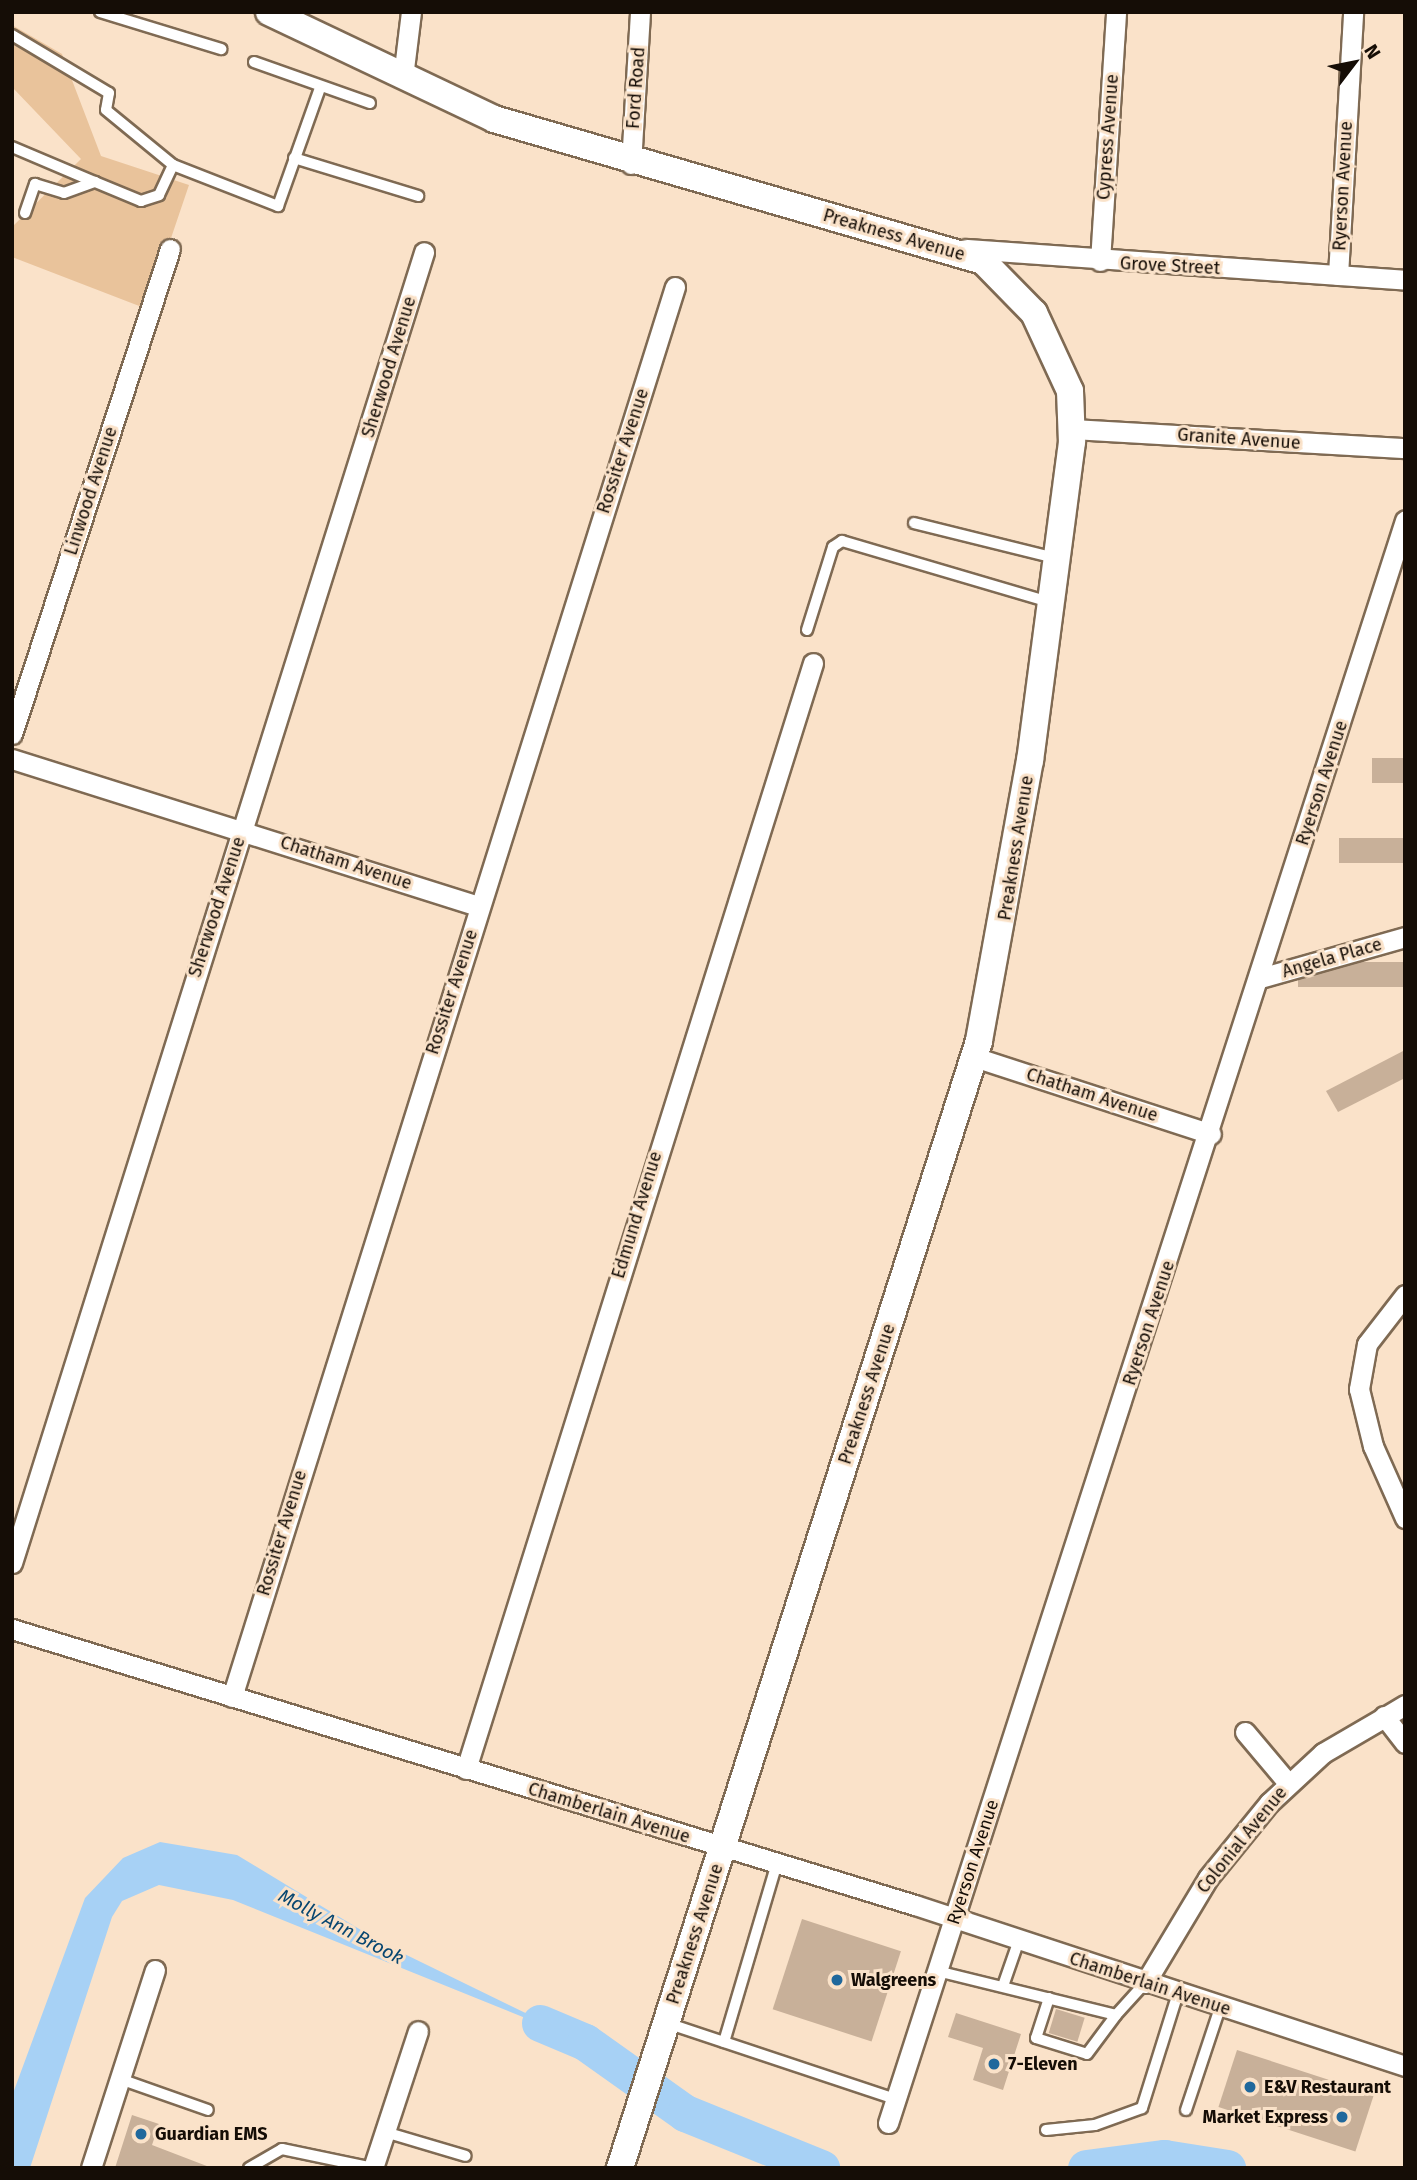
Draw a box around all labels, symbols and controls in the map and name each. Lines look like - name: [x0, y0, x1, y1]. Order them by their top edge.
- north arrow: [1319, 28, 1389, 98]
- text: N: [1359, 40, 1385, 63]
- street label: Ford Road: [622, 46, 650, 130]
- street label: Cypress Avenue: [1093, 73, 1123, 201]
- street label: Ryerson Avenue: [1329, 120, 1357, 252]
- street label: Preakness Avenue: [821, 204, 967, 266]
- street label: Grove Street: [1119, 253, 1221, 279]
- street label: Sherwood Avenue: [357, 294, 421, 440]
- street label: Rossiter Avenue: [593, 386, 653, 516]
- street label: Linwood Avenue: [60, 424, 122, 558]
- street label: Granite Avenue: [1177, 424, 1301, 454]
- street label: Ryerson Avenue: [1292, 718, 1352, 848]
- street label: Preakness Avenue: [994, 774, 1038, 922]
- street label: Chatham Avenue: [278, 832, 414, 894]
- street label: Sherwood Avenue: [184, 834, 250, 980]
- street label: Rossiter Avenue: [422, 927, 482, 1057]
- street label: Angela Place: [1280, 933, 1384, 983]
- street label: Chatham Avenue: [1024, 1064, 1160, 1126]
- street label: Edmund Avenue: [607, 1149, 667, 1281]
- street label: Ryerson Avenue: [1119, 1258, 1179, 1388]
- street label: Preakness Avenue: [834, 1321, 900, 1467]
- street label: Rossiter Avenue: [253, 1468, 311, 1598]
- street label: Chamberlain Avenue: [525, 1778, 693, 1848]
- street label: Colonial Avenue: [1192, 1782, 1292, 1898]
- street label: Ryerson Avenue: [943, 1797, 1003, 1927]
- street label: Preakness Avenue: [662, 1861, 728, 2007]
- water label: Molly Ann Brook: [274, 1884, 408, 1970]
- street label: Chamberlain Avenue: [1067, 1948, 1233, 2020]
- place label: Walgreens: [851, 1969, 936, 1991]
- marker: Walgreens: [829, 1972, 845, 1988]
- place label: 7-Eleven: [1008, 2053, 1078, 2075]
- marker: 7-Eleven: [986, 2056, 1002, 2072]
- place label: E&V Restaurant: [1264, 2076, 1391, 2098]
- marker: E&V Restaurant: [1242, 2079, 1258, 2095]
- place label: Market Express: [1203, 2106, 1328, 2128]
- marker: Market Express: [1334, 2109, 1350, 2125]
- place label: Guardian EMS: [155, 2123, 267, 2145]
- marker: Guardian EMS: [133, 2126, 149, 2142]

